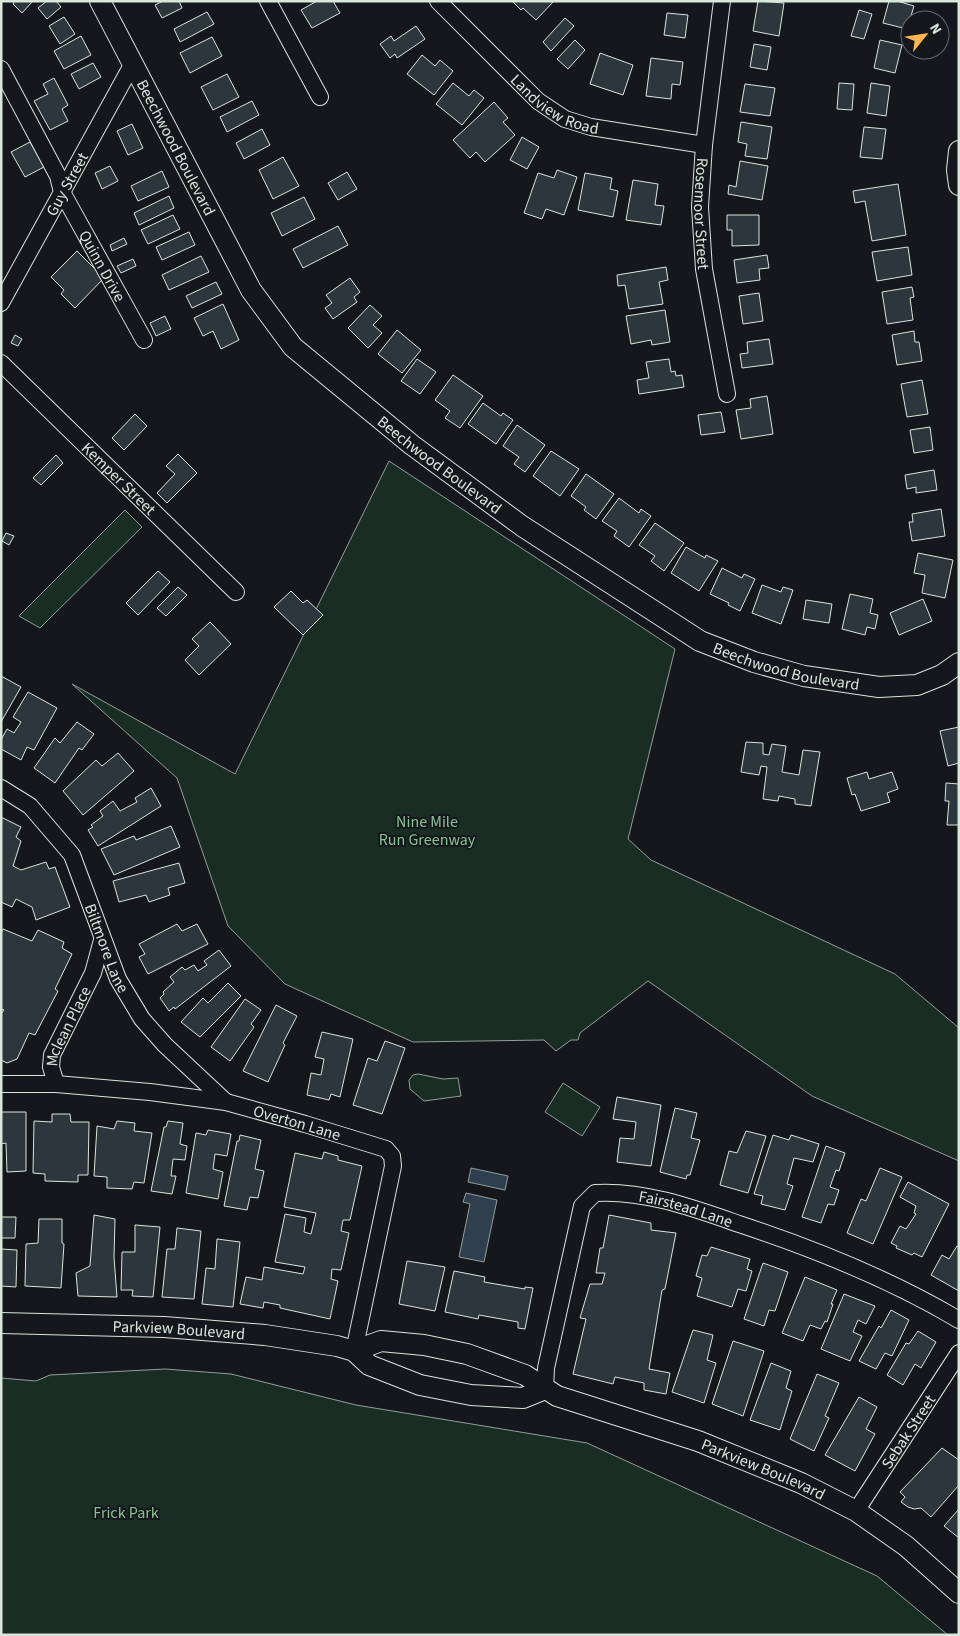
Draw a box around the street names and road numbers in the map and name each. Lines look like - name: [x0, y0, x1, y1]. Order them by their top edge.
- street label: Landview Road: [505, 70, 600, 140]
- street label: Beechwood Boulevard: [131, 76, 220, 220]
- street label: Guy Street: [41, 148, 94, 220]
- street label: Rosemoor Street: [688, 157, 714, 271]
- street label: Quinn Drive: [73, 226, 131, 306]
- street label: Beechwood Boulevard: [372, 411, 506, 519]
- street label: Kemper Street: [76, 437, 161, 521]
- street label: Beechwood Boulevard: [710, 637, 861, 696]
- street label: Biltmore Lane: [79, 901, 134, 997]
- street label: Mclean Place: [41, 983, 97, 1067]
- street label: Overton Lane: [251, 1100, 343, 1146]
- street label: Fairstead Lane: [637, 1185, 736, 1233]
- street label: Parkview Boulevard: [112, 1316, 246, 1345]
- street label: Sebak Street: [876, 1390, 941, 1473]
- street label: Parkview Boulevard: [698, 1434, 829, 1506]

